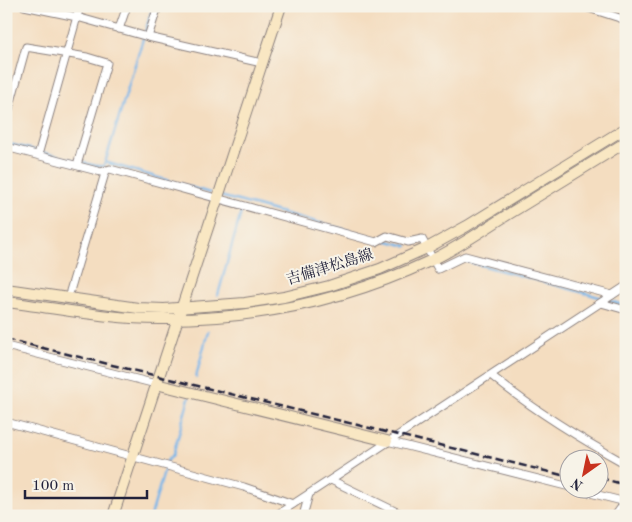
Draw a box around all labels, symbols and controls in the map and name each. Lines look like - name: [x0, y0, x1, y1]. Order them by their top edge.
- street label: 吉備津松島線: [284, 246, 375, 288]
- north arrow: [560, 450, 610, 500]
- scale bar: [25, 467, 148, 499]
- text: N: [569, 475, 586, 493]
- text: 100 m: [32, 479, 74, 494]

